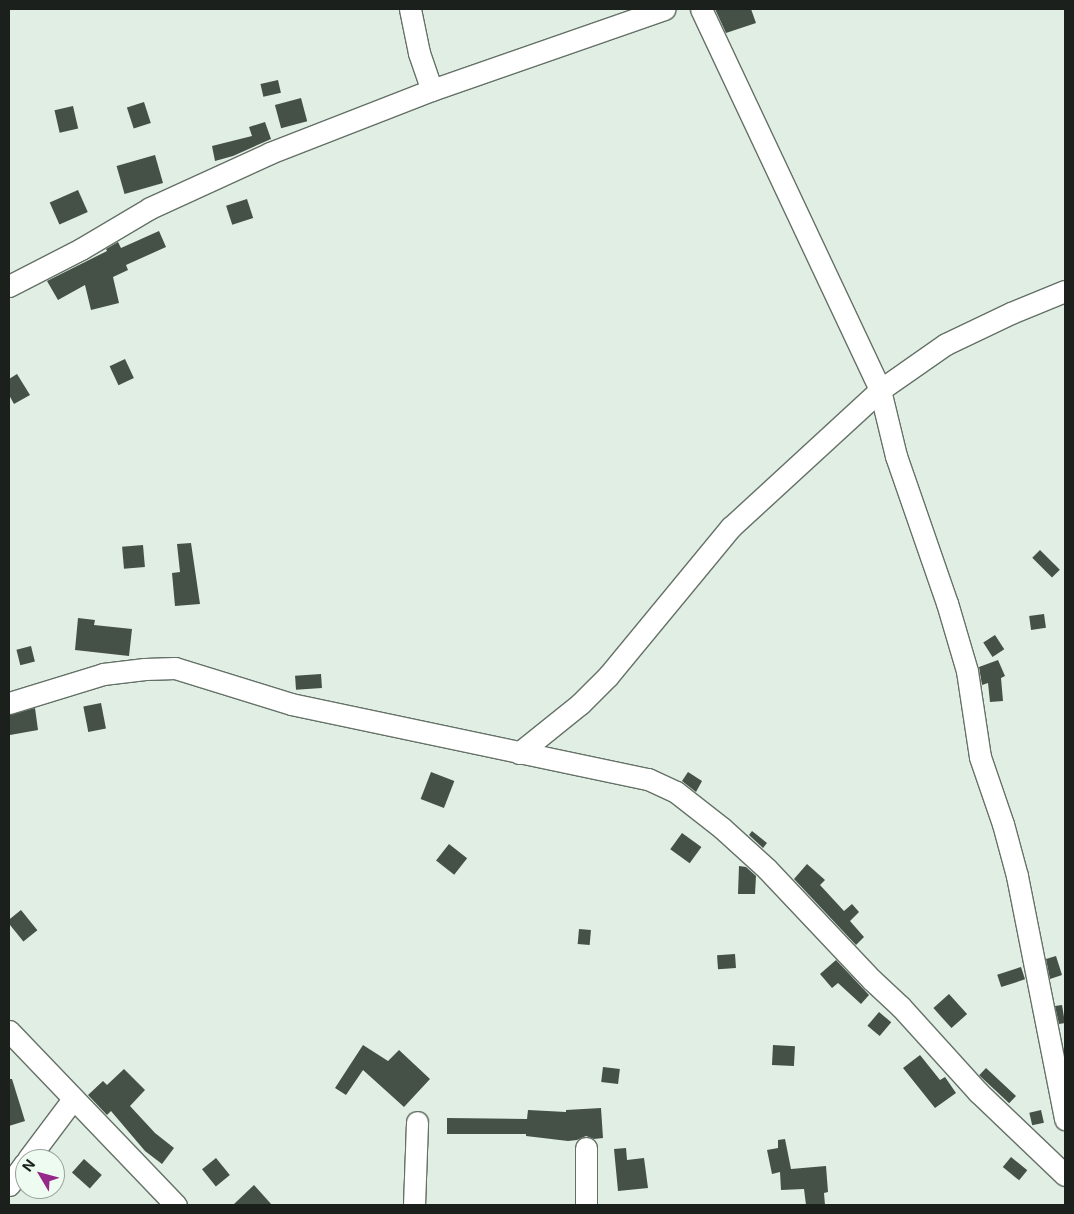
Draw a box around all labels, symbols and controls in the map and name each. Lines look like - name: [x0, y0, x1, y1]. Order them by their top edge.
- north arrow: [15, 1149, 65, 1199]
- text: N: [18, 1156, 38, 1175]

